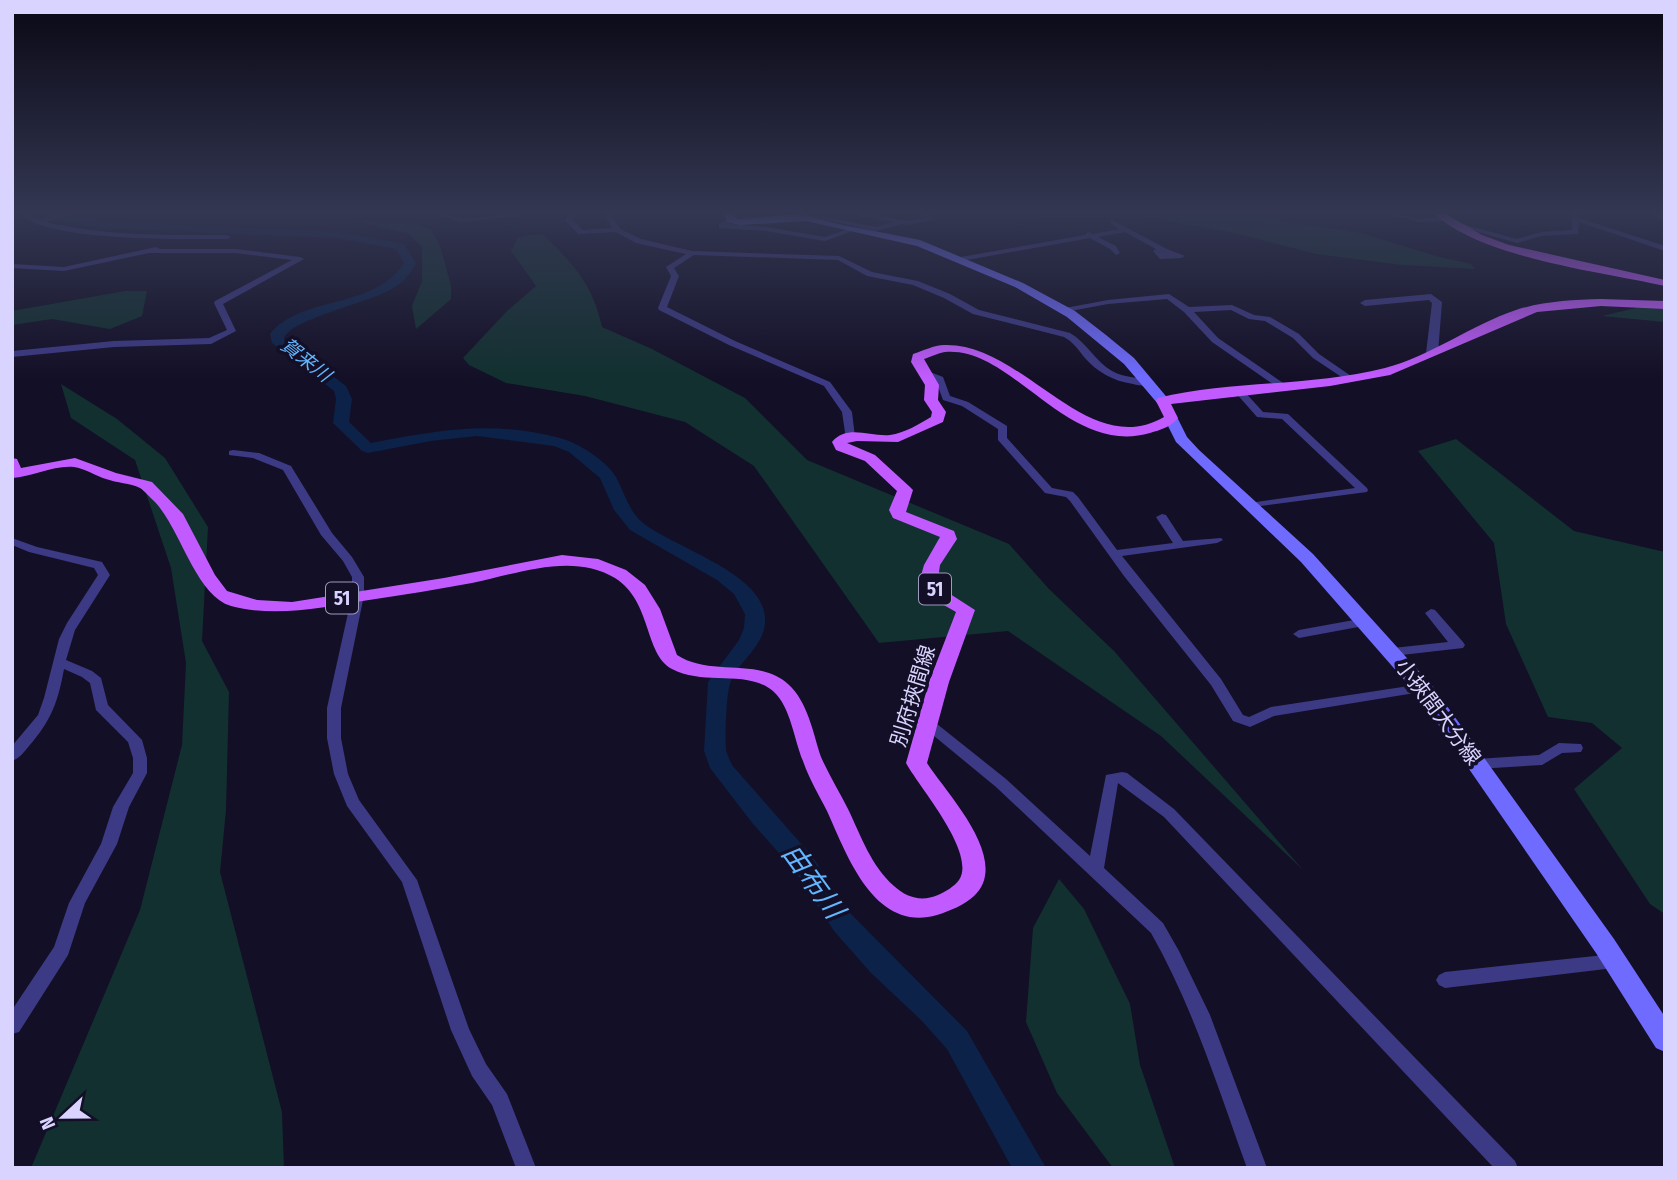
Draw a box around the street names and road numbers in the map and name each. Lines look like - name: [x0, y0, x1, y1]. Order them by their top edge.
- road number: 51: [919, 574, 951, 604]
- road number: 51: [326, 582, 358, 614]
- street label: 別府挾間線: [885, 642, 941, 750]
- street label: 小挾間大分線: [1390, 654, 1486, 770]

